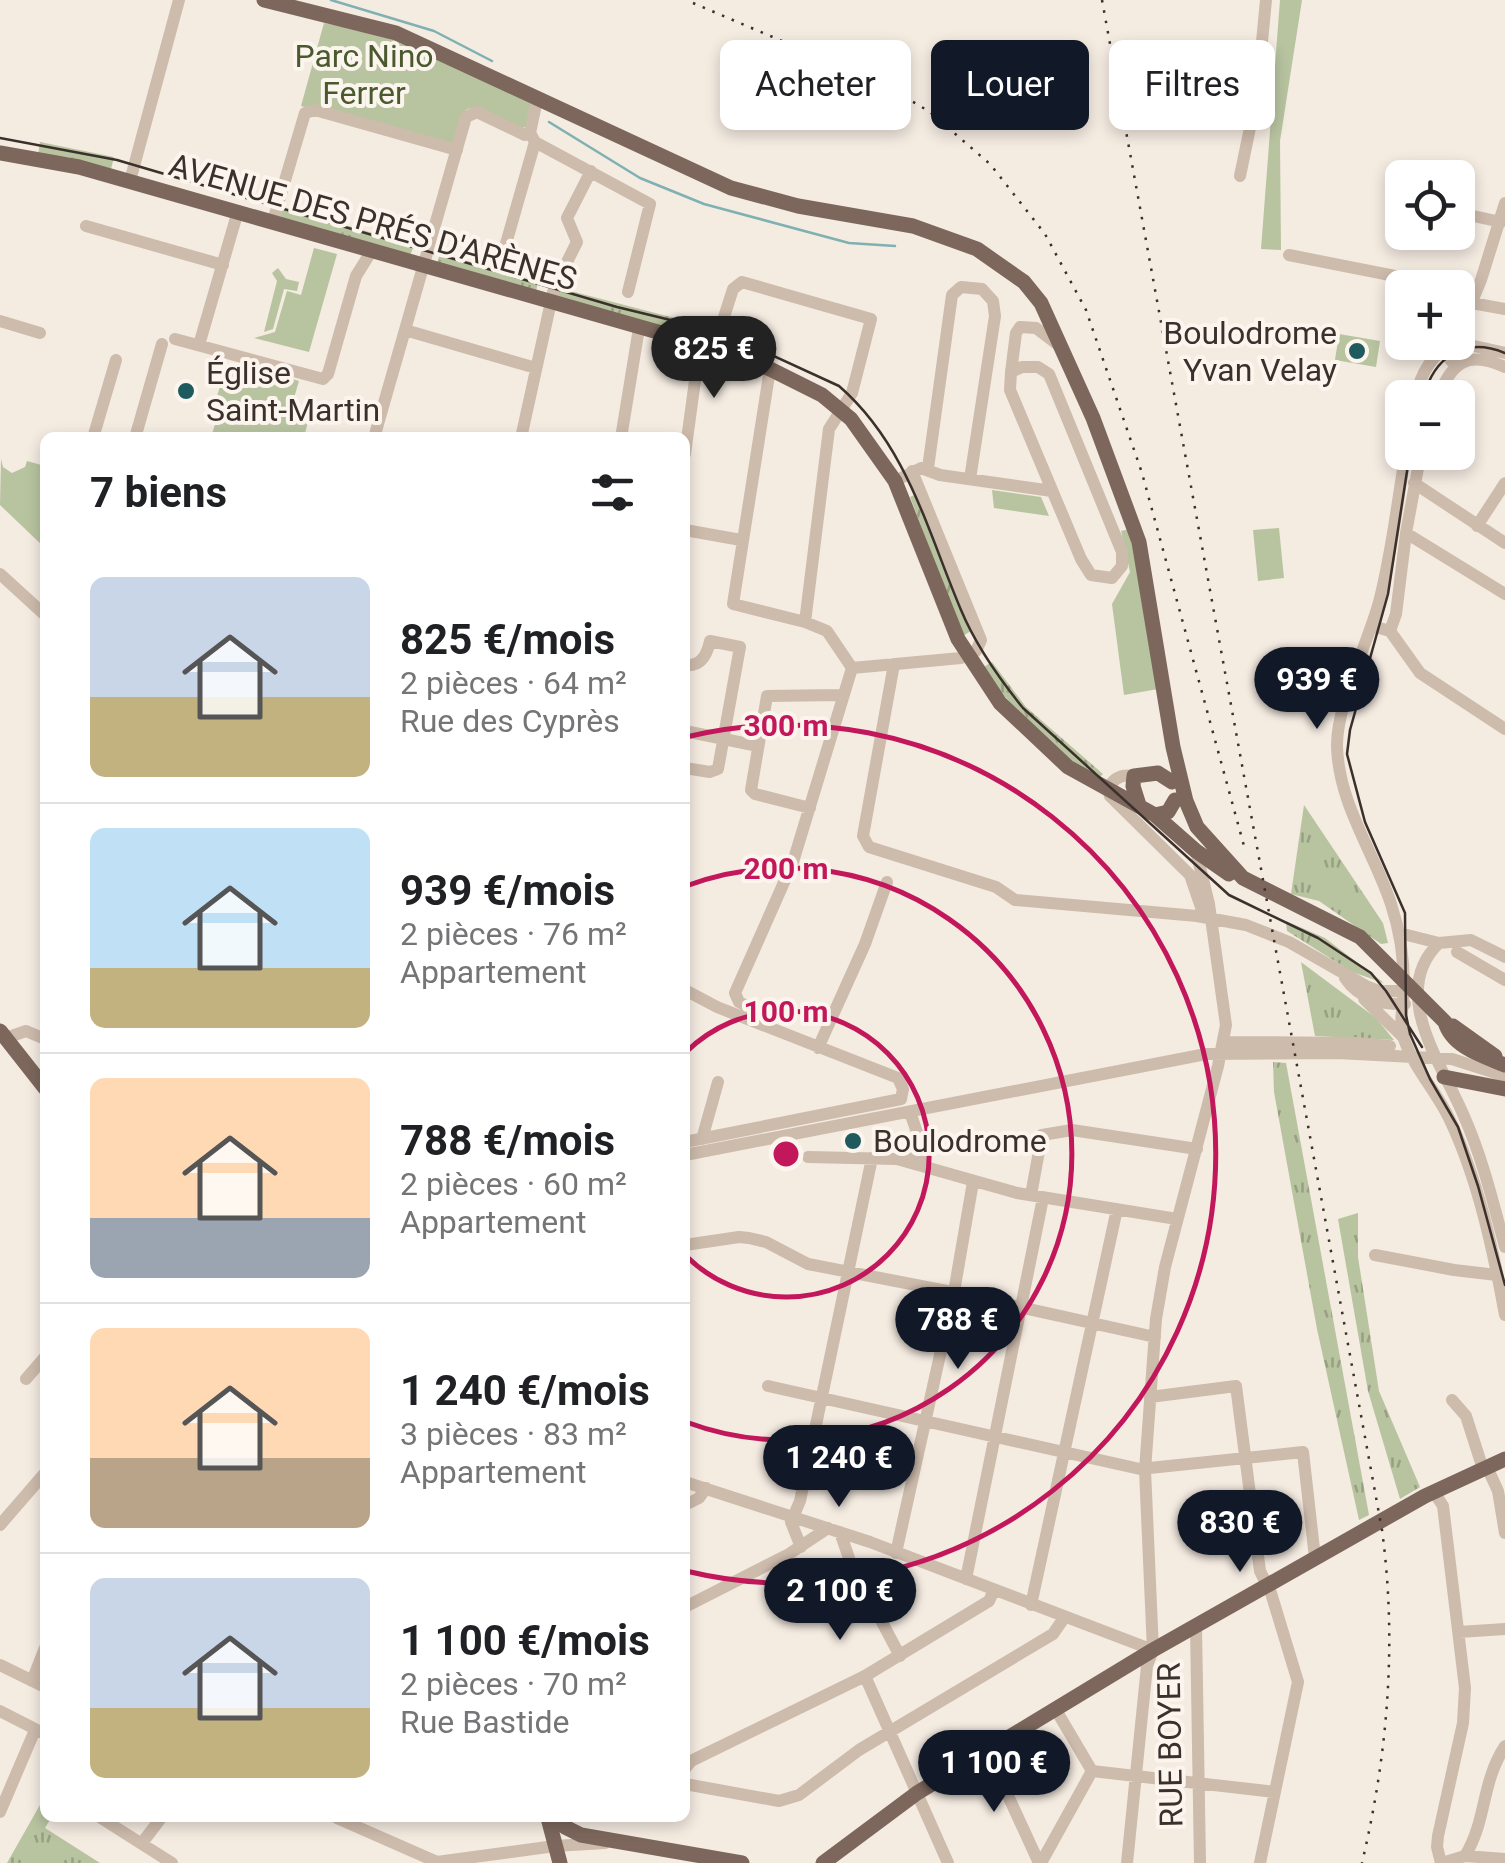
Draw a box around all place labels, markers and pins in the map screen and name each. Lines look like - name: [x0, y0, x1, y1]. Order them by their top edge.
- place label: Boulodrome Yvan Velay: [1163, 314, 1337, 389]
- pin: 825 €: [644, 316, 784, 401]
- marker: Boulodrome Yvan Velay: [1346, 340, 1368, 362]
- place label: Église Saint-Martin: [206, 354, 380, 429]
- marker: Église Saint-Martin: [175, 380, 197, 402]
- pin: 939 €: [1247, 647, 1387, 732]
- place label: Boulodrome: [873, 1122, 1047, 1160]
- marker: Boulodrome: [842, 1130, 864, 1152]
- centre of rings: [768, 1136, 804, 1172]
- pin: 788 €: [888, 1287, 1028, 1372]
- pin: 1 240 €: [747, 1425, 931, 1510]
- pin: 830 €: [1170, 1490, 1310, 1575]
- pin: 2 100 €: [748, 1558, 932, 1643]
- pin: 1 100 €: [902, 1730, 1086, 1815]

